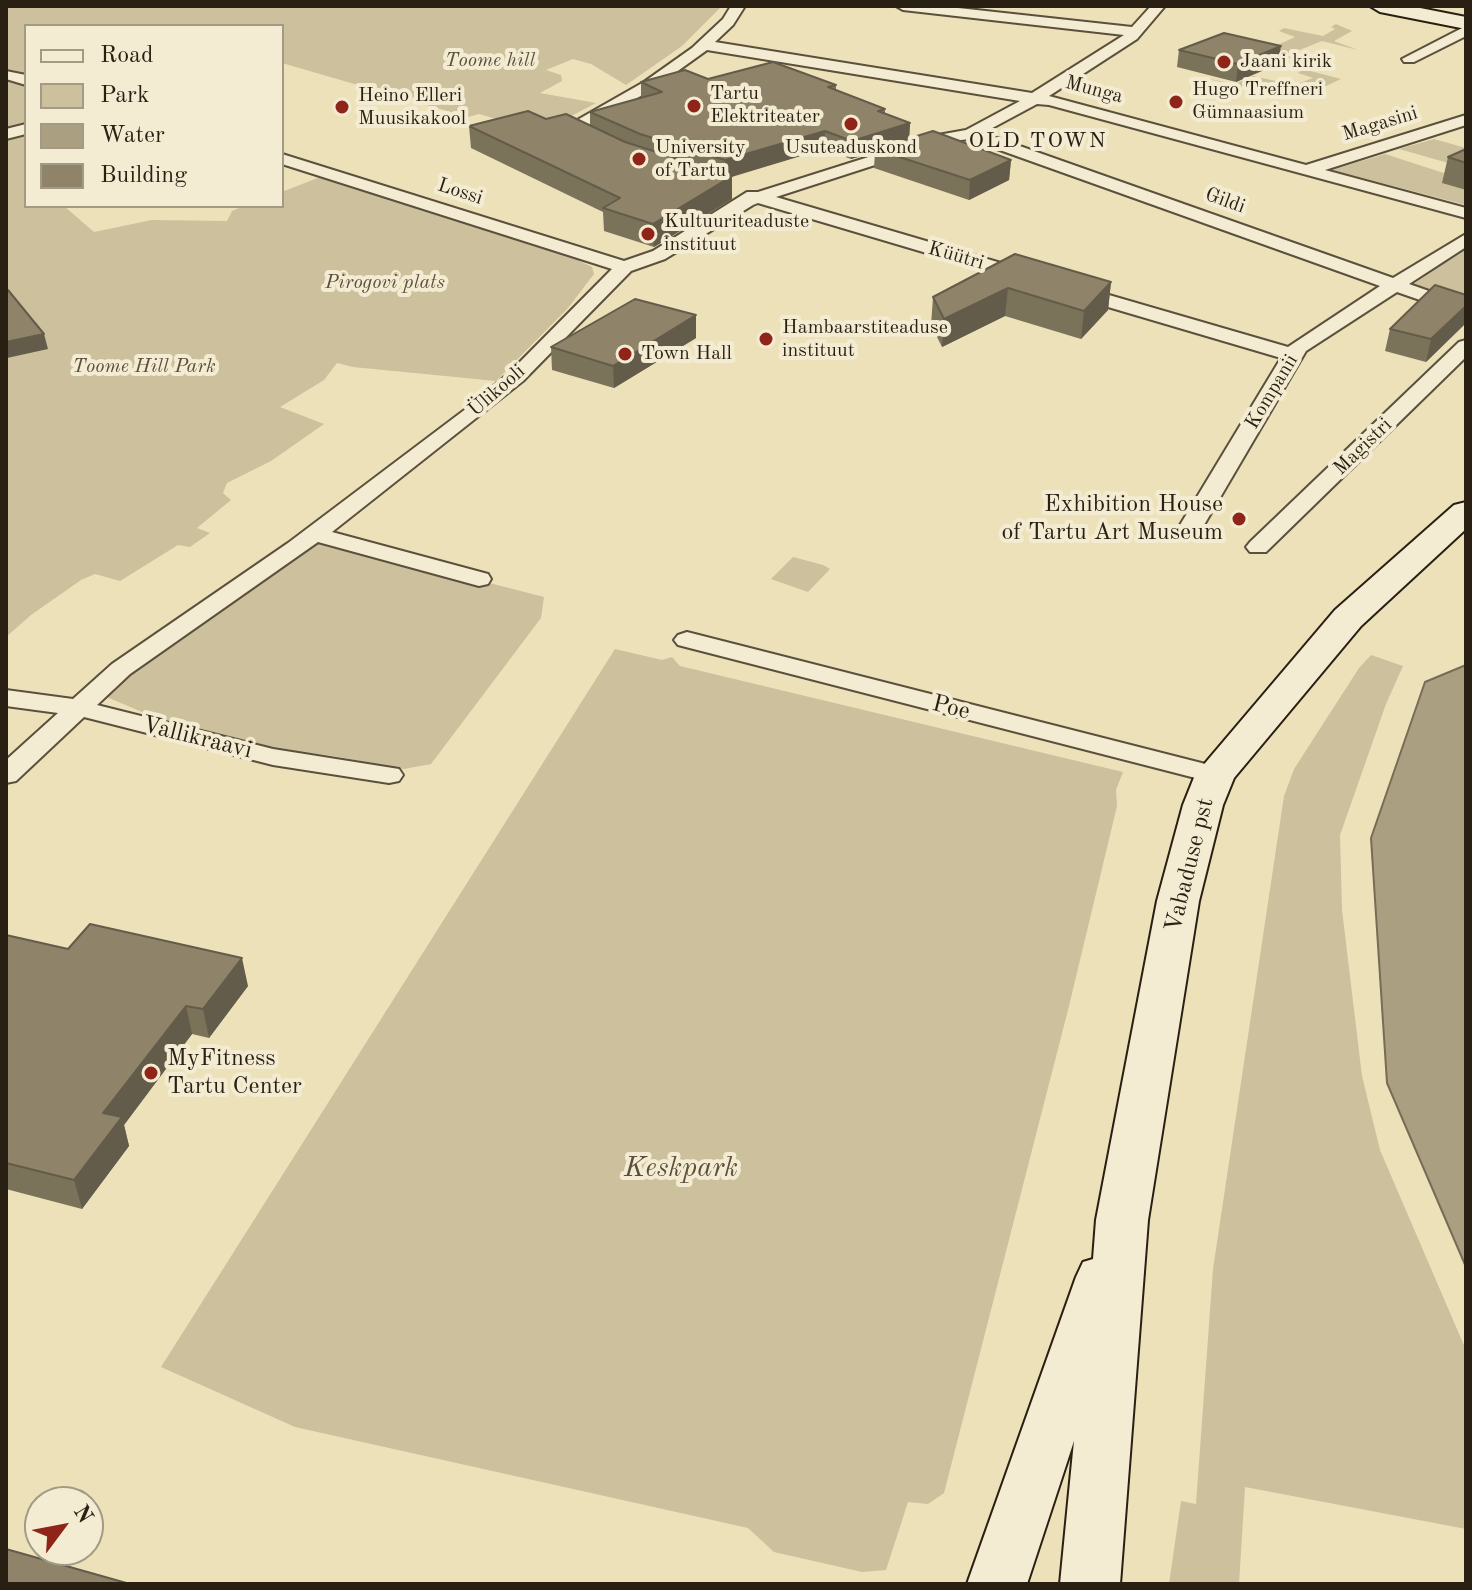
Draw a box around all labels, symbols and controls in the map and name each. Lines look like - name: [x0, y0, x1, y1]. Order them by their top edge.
- legend: [24, 24, 284, 208]
- text: Road: [100, 44, 153, 68]
- park label: Toome hill: [445, 49, 535, 73]
- place label: Jaani kirik: [1240, 50, 1332, 74]
- marker: Jaani kirik: [1215, 53, 1233, 71]
- street label: Munga: [1062, 71, 1126, 109]
- place label: Hugo Treffneri Gümnaasium: [1192, 78, 1323, 125]
- place label: Tartu Elektriteater: [710, 82, 820, 129]
- text: Park: [100, 84, 149, 108]
- place label: Heino Elleri Muusikakool: [358, 84, 466, 131]
- marker: Hugo Treffneri Gümnaasium: [1167, 93, 1185, 111]
- marker: Tartu Elektriteater: [685, 97, 703, 115]
- marker: Heino Elleri Muusikakool: [333, 98, 351, 116]
- street label: Magasini: [1339, 101, 1421, 147]
- marker: Usuteaduskond: [842, 115, 860, 133]
- text: Water: [100, 124, 165, 148]
- district label: OLD TOWN: [968, 128, 1108, 154]
- place label: University of Tartu: [655, 136, 746, 183]
- place label: Usuteaduskond: [785, 136, 917, 160]
- marker: University of Tartu: [630, 150, 648, 168]
- text: Building: [100, 164, 187, 188]
- street label: Lossi: [434, 173, 486, 211]
- street label: Gildi: [1202, 183, 1248, 219]
- place label: Kultuuriteaduste instituut: [664, 210, 809, 257]
- marker: Kultuuriteaduste instituut: [639, 225, 657, 243]
- street label: Küütri: [925, 237, 987, 275]
- park label: Pirogovi plats: [325, 271, 445, 295]
- place label: Hambaarstiteaduse instituut: [782, 316, 948, 363]
- marker: Hambaarstiteaduse instituut: [757, 330, 775, 348]
- place label: Town Hall: [641, 342, 732, 366]
- marker: Town Hall: [616, 345, 634, 363]
- street label: Kompanii: [1240, 350, 1304, 434]
- park label: Toome Hill Park: [72, 355, 216, 379]
- street label: Ülikooli: [464, 360, 530, 422]
- street label: Magistri: [1329, 413, 1397, 481]
- place label: Exhibition House of Tartu Art Museum: [1001, 491, 1223, 547]
- marker: Exhibition House of Tartu Art Museum: [1230, 510, 1248, 528]
- street label: Poe: [929, 689, 973, 727]
- street label: Vallikraavi: [139, 710, 255, 766]
- street label: Vabaduse pst: [1159, 795, 1221, 935]
- place label: MyFitness Tartu Center: [167, 1045, 302, 1101]
- marker: MyFitness Tartu Center: [142, 1064, 160, 1082]
- park label: Keskpark: [624, 1152, 738, 1186]
- north arrow: [24, 1486, 104, 1566]
- text: N: [69, 1501, 96, 1527]

